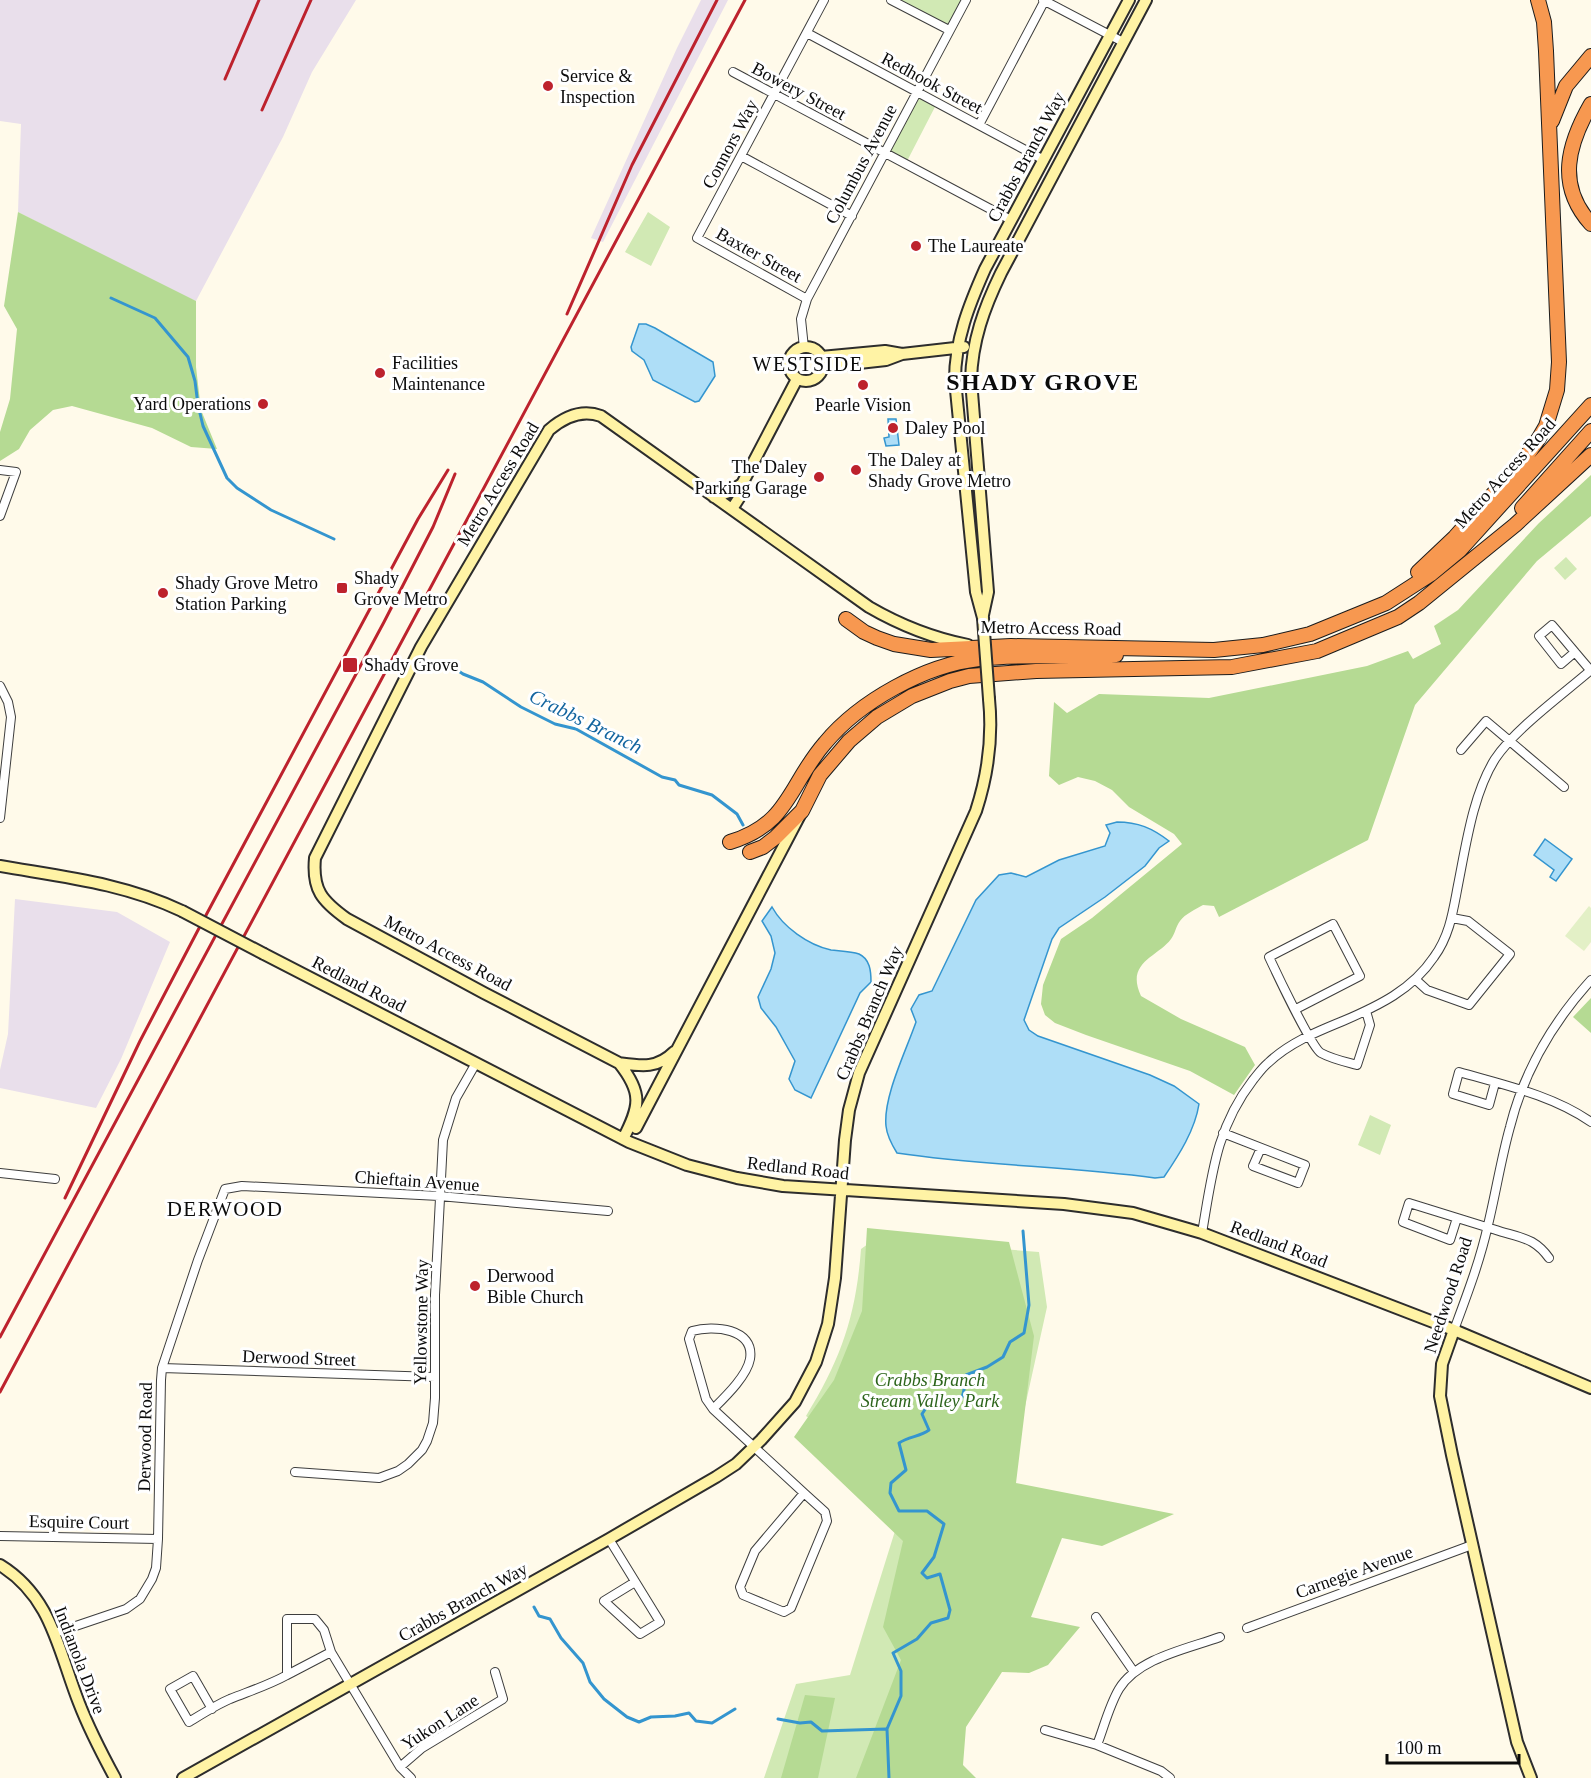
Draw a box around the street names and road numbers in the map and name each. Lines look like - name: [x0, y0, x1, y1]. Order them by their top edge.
- street label: Redhook Street: [878, 48, 986, 118]
- street label: Bowery Street: [749, 58, 849, 124]
- street label: Crabbs Branch Way: [983, 89, 1069, 225]
- street label: Connors Way: [698, 96, 762, 192]
- street label: Columbus Avenue: [821, 101, 901, 227]
- street label: Baxter Street: [713, 223, 805, 287]
- street label: Metro Access Road: [1450, 414, 1560, 532]
- street label: Metro Access Road: [453, 418, 543, 550]
- street label: Metro Access Road: [980, 617, 1122, 639]
- street label: Metro Access Road: [381, 911, 515, 995]
- street label: Crabbs Branch Way: [832, 943, 906, 1083]
- street label: Redland Road: [309, 952, 409, 1016]
- street label: Redland Road: [746, 1153, 850, 1183]
- street label: Chieftain Avenue: [354, 1167, 480, 1195]
- street label: Redland Road: [1228, 1216, 1330, 1272]
- street label: Needwood Road: [1420, 1235, 1476, 1355]
- street label: Yellowstone Way: [410, 1259, 432, 1385]
- street label: Derwood Street: [242, 1346, 356, 1370]
- street label: Derwood Road: [134, 1382, 156, 1492]
- street label: Esquire Court: [29, 1511, 129, 1533]
- street label: Carnegie Avenue: [1293, 1542, 1415, 1602]
- street label: Crabbs Branch Way: [395, 1558, 531, 1646]
- street label: Indianola Drive: [50, 1603, 110, 1717]
- street label: Yukon Lane: [398, 1690, 482, 1754]

